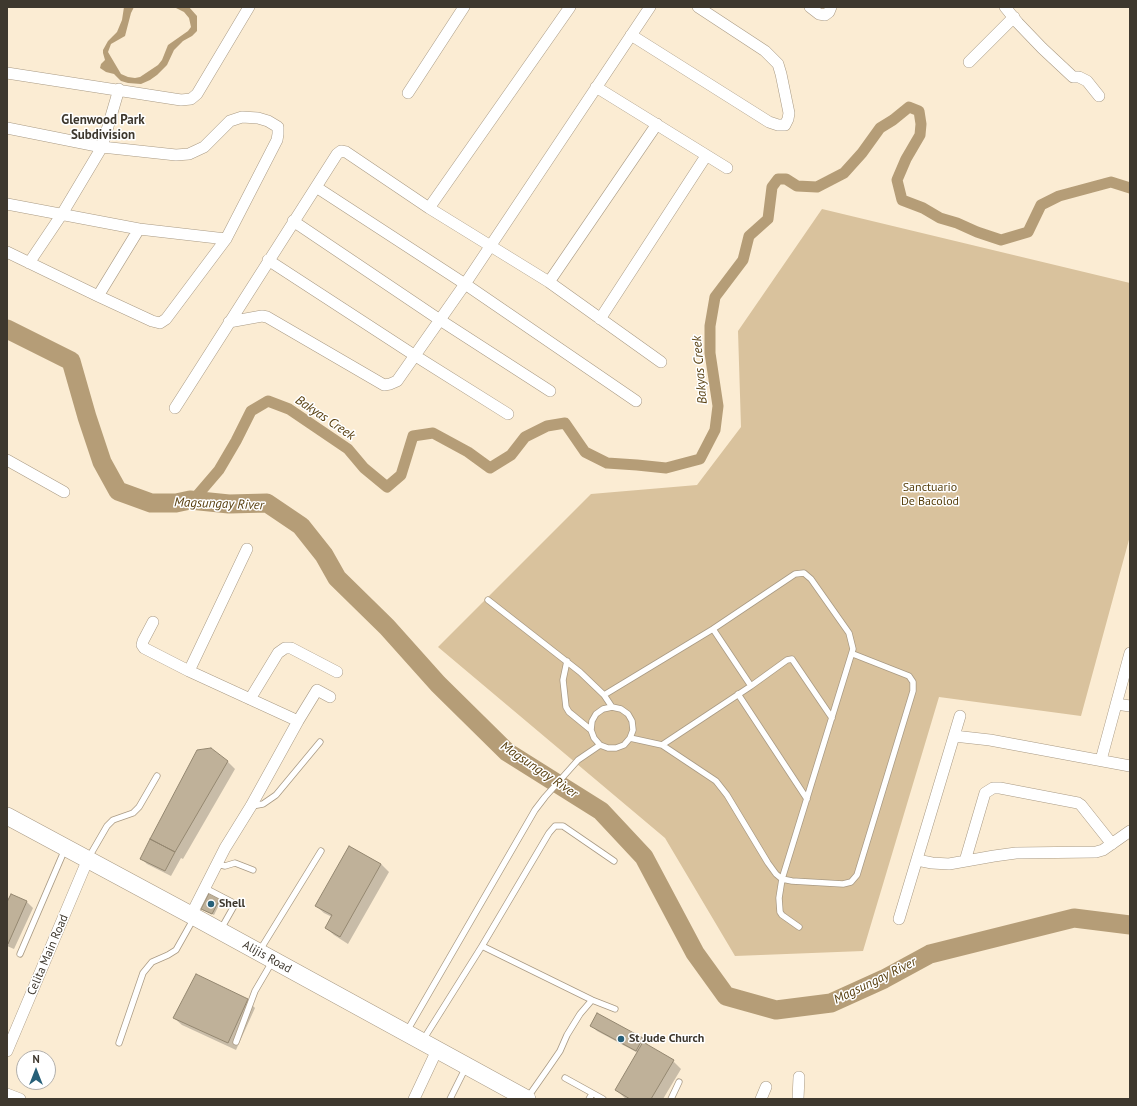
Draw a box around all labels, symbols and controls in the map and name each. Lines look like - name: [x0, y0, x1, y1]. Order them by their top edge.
- district label: Glenwood Park Subdivision: [61, 112, 145, 143]
- water label: Bakyas Creek: [689, 335, 711, 405]
- water label: Bakyas Creek: [292, 392, 358, 444]
- park label: Sanctuario De Bacolod: [901, 481, 959, 509]
- water label: Magsungay River: [174, 495, 264, 513]
- water label: Magsungay River: [497, 738, 581, 802]
- place label: Shell: [219, 897, 245, 911]
- marker: Shell: [206, 899, 216, 909]
- street label: Celita Main Road: [25, 912, 71, 998]
- street label: Alijis Road: [240, 938, 294, 976]
- water label: Magsungay River: [831, 954, 919, 1008]
- place label: St Jude Church: [629, 1032, 704, 1046]
- marker: St Jude Church: [616, 1034, 626, 1044]
- north arrow: [16, 1050, 56, 1090]
- text: N: [32, 1052, 40, 1066]

